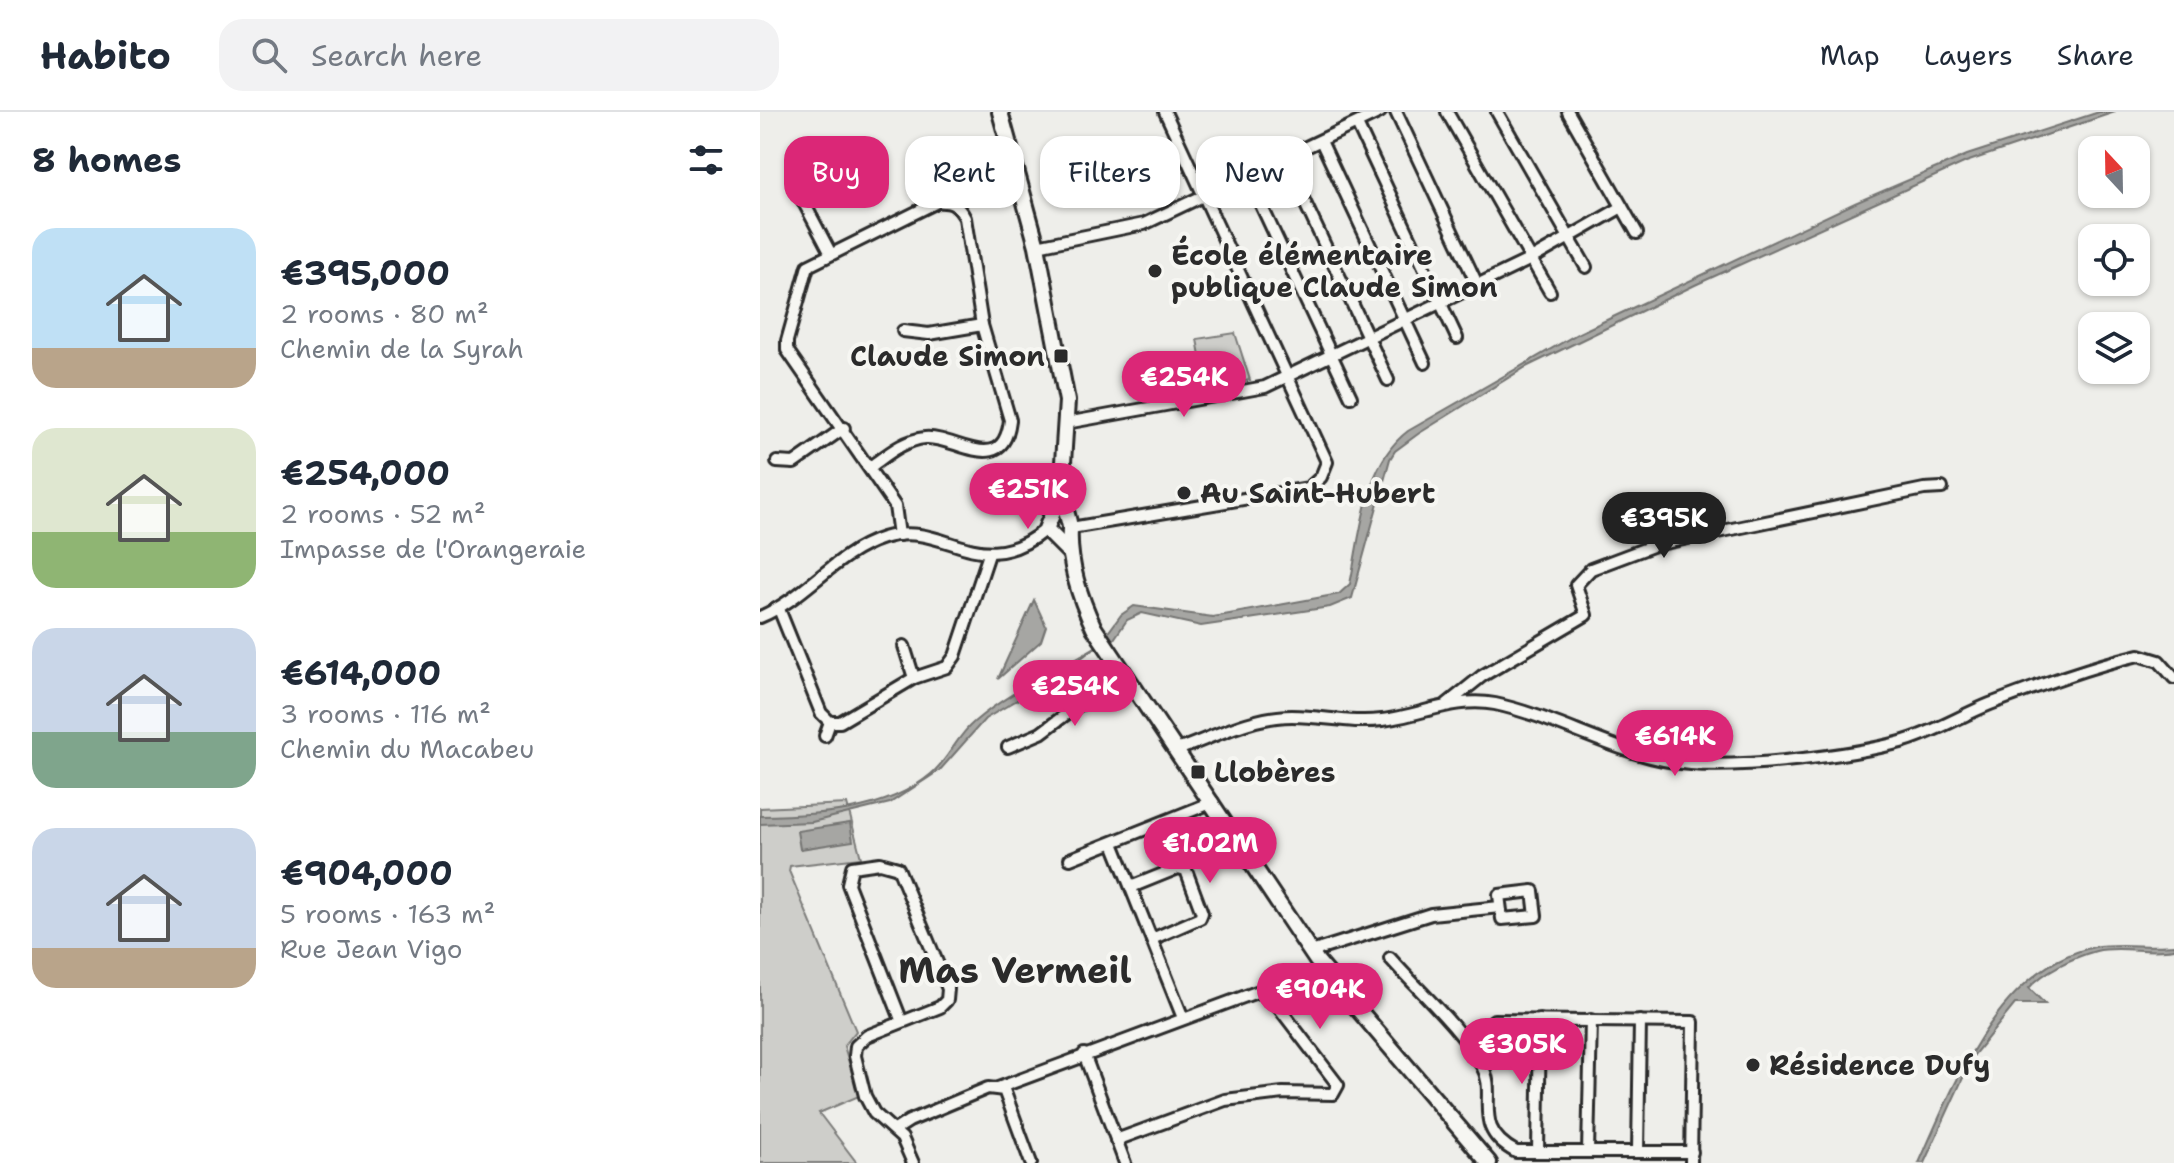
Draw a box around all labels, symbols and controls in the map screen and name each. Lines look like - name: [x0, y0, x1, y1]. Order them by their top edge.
- search box: [219, 19, 779, 91]
- text: Habito: [40, 30, 171, 81]
- icon: search: [247, 33, 291, 77]
- text: Search here: [311, 35, 482, 76]
- text: Map: [1820, 36, 1880, 74]
- text: Layers: [1924, 36, 2013, 74]
- text: Share: [2057, 36, 2134, 74]
- chip: Buy: [784, 136, 889, 208]
- chip: Rent: [905, 136, 1024, 208]
- chip: Filters: [1040, 136, 1180, 208]
- chip: New: [1196, 136, 1313, 208]
- north arrow: [2078, 136, 2150, 208]
- map controls: [2078, 136, 2150, 384]
- text: 8 homes: [32, 137, 181, 183]
- icon: filters: [684, 138, 728, 182]
- button: locate: [2078, 224, 2150, 296]
- place label: École élémentaire publique Claude Simon: [1171, 235, 1498, 306]
- text: €395,000: [280, 250, 450, 296]
- icon: home: [96, 260, 192, 356]
- marker: École élémentaire publique Claude Simon: [1146, 262, 1164, 280]
- text: 2 rooms · 80 m²: [280, 296, 489, 331]
- button: layers: [2078, 312, 2150, 384]
- text: Chemin de la Syrah: [280, 331, 524, 366]
- place label: Claude Simon: [850, 337, 1045, 375]
- marker: Claude Simon: [1052, 347, 1070, 365]
- pin: €254K: [1128, 351, 1240, 419]
- text: €254K: [1140, 359, 1228, 394]
- text: €254,000: [280, 450, 450, 496]
- icon: home: [96, 460, 192, 556]
- pin: €251K: [972, 463, 1084, 531]
- text: €251K: [987, 471, 1069, 506]
- place label: Au Saint-Hubert: [1200, 474, 1435, 512]
- marker: Au Saint-Hubert: [1175, 484, 1193, 502]
- pin: €395K: [1608, 492, 1720, 560]
- text: 2 rooms · 52 m²: [280, 496, 486, 531]
- text: €395K: [1620, 500, 1708, 535]
- text: Impasse de l'Orangeraie: [280, 531, 586, 566]
- text: €614,000: [280, 650, 441, 696]
- icon: home: [96, 660, 192, 756]
- pin: €254K: [1019, 660, 1131, 728]
- text: €254K: [1031, 668, 1119, 703]
- text: 3 rooms · 116 m²: [280, 696, 491, 731]
- pin: €614K: [1619, 710, 1731, 778]
- text: €614K: [1634, 718, 1716, 753]
- text: Chemin du Macabeu: [280, 731, 534, 766]
- place label: Llobères: [1214, 753, 1336, 791]
- marker: Llobères: [1189, 763, 1207, 781]
- pin: €1.02M: [1145, 817, 1275, 885]
- text: €1.02M: [1162, 825, 1258, 860]
- text: €904,000: [280, 850, 453, 896]
- icon: home: [96, 860, 192, 956]
- text: 5 rooms · 163 m²: [280, 896, 495, 931]
- text: Rue Jean Vigo: [280, 931, 463, 966]
- district label: Mas Vermeil: [898, 946, 1132, 995]
- pin: €904K: [1264, 963, 1376, 1031]
- text: €904K: [1275, 971, 1365, 1006]
- pin: €305K: [1466, 1018, 1578, 1086]
- text: €305K: [1478, 1026, 1566, 1061]
- place label: Résidence Dufy: [1769, 1046, 1990, 1084]
- marker: Résidence Dufy: [1744, 1056, 1762, 1074]

